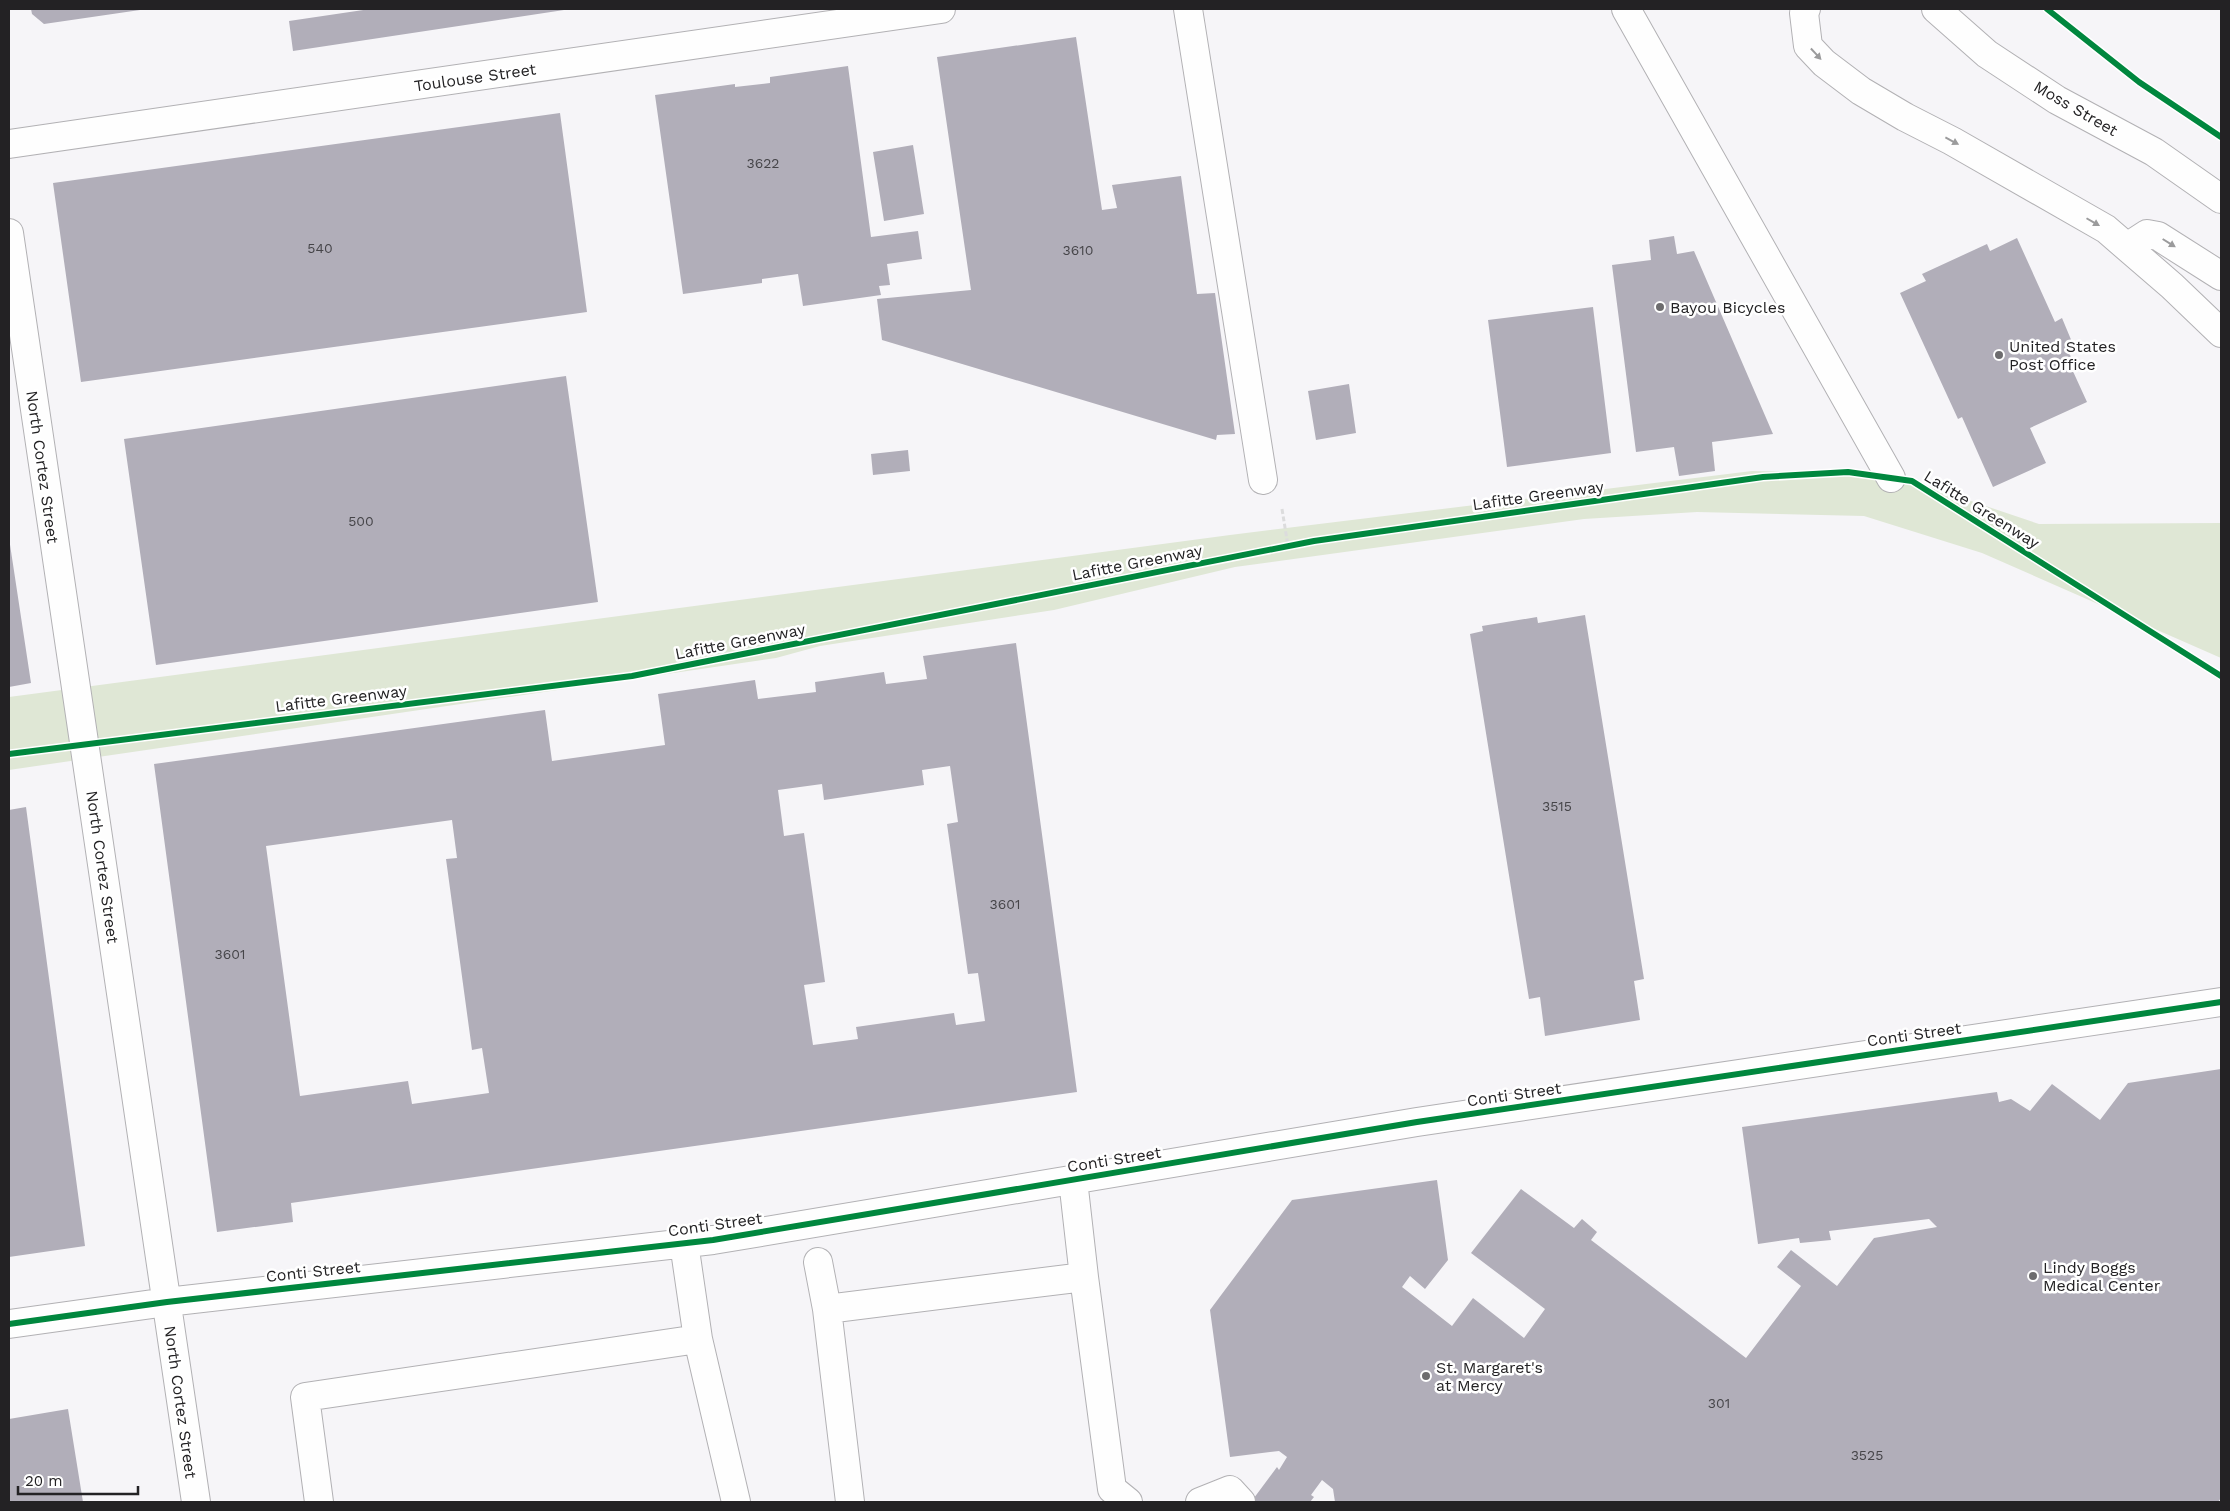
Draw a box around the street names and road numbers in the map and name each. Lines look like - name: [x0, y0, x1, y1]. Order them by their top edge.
- street label: Toulouse Street: [413, 59, 538, 95]
- street label: Moss Street: [2030, 77, 2121, 140]
- street label: North Cortez Street: [22, 389, 63, 545]
- street label: Lafitte Greenway: [1921, 466, 2043, 553]
- street label: Lafitte Greenway: [1471, 477, 1606, 514]
- street label: Lafitte Greenway: [1070, 540, 1205, 584]
- street label: Lafitte Greenway: [673, 619, 808, 663]
- street label: Lafitte Greenway: [274, 681, 409, 716]
- street label: North Cortez Street: [82, 789, 123, 945]
- street label: Conti Street: [1866, 1018, 1963, 1051]
- street label: Conti Street: [1466, 1078, 1563, 1111]
- street label: Conti Street: [1066, 1143, 1163, 1176]
- street label: Conti Street: [667, 1208, 764, 1241]
- street label: Conti Street: [265, 1257, 362, 1286]
- street label: North Cortez Street: [160, 1324, 201, 1480]

